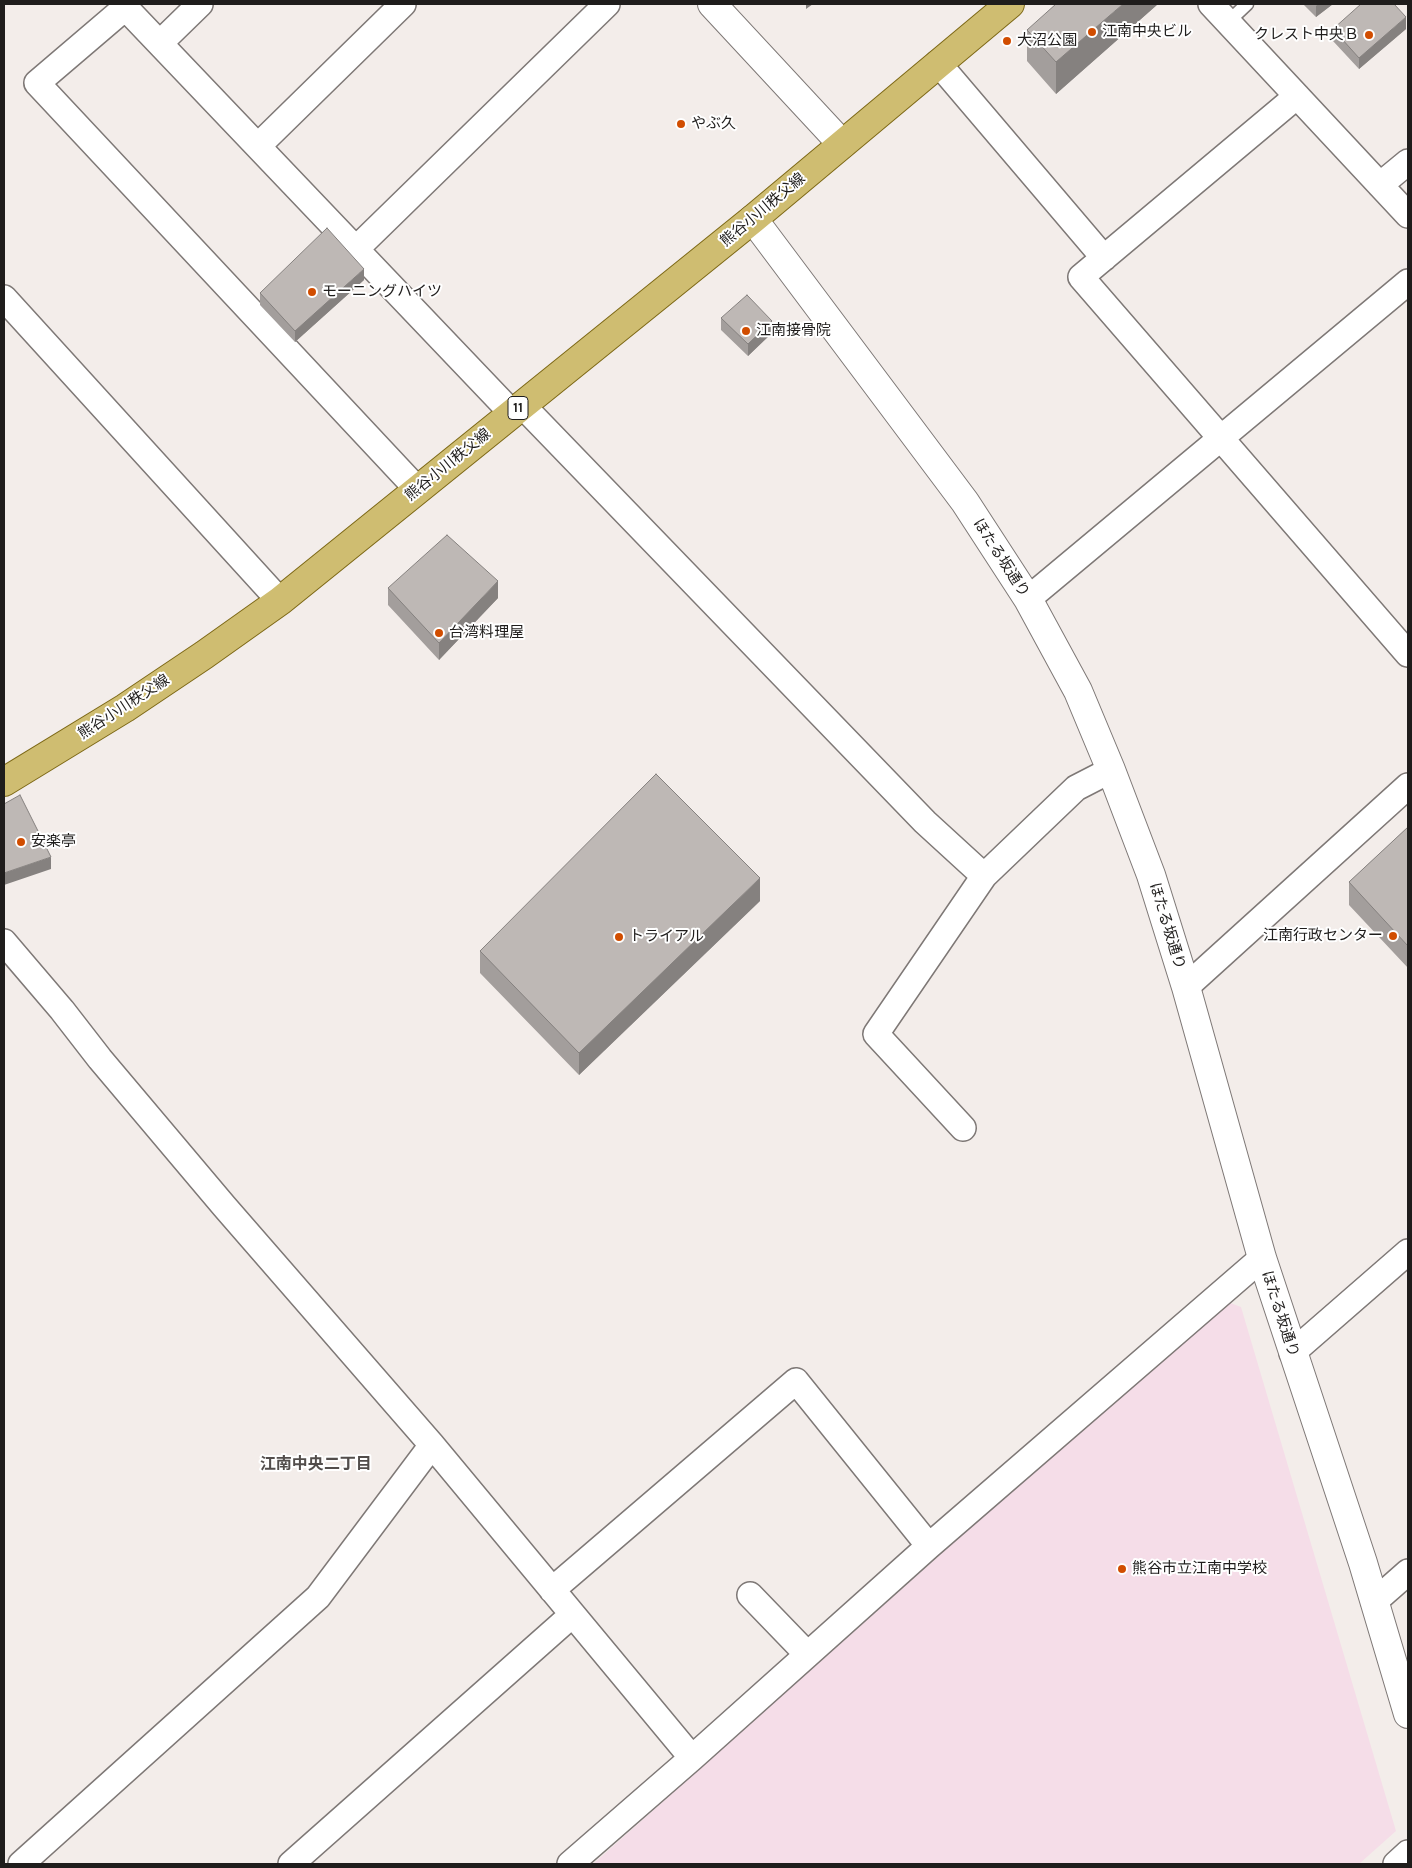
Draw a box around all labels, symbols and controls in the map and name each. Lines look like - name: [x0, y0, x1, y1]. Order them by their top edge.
- place label: 江南中央ビル: [1102, 23, 1192, 41]
- marker: 江南中央ビル: [1086, 26, 1098, 38]
- place label: クレスト中央Ｂ: [1254, 26, 1359, 44]
- marker: クレスト中央Ｂ: [1363, 29, 1375, 41]
- place label: 大沼公園: [1017, 32, 1077, 50]
- marker: 大沼公園: [1001, 35, 1013, 47]
- place label: やぶ久: [691, 115, 736, 133]
- marker: やぶ久: [675, 118, 687, 130]
- street label: 熊谷小川秩父線: [717, 169, 809, 251]
- place label: モーニングハイツ: [322, 283, 442, 301]
- marker: モーニングハイツ: [306, 286, 318, 298]
- place label: 江南接骨院: [756, 322, 831, 340]
- marker: 江南接骨院: [740, 325, 752, 337]
- road number: 11: [508, 396, 528, 419]
- street label: 熊谷小川秩父線: [402, 425, 494, 505]
- street label: ほたる坂通り: [969, 515, 1033, 601]
- place label: 台湾料理屋: [449, 624, 524, 642]
- marker: 台湾料理屋: [433, 627, 445, 639]
- street label: 熊谷小川秩父線: [75, 671, 173, 743]
- place label: 安楽亭: [31, 833, 76, 851]
- marker: 安楽亭: [15, 836, 27, 848]
- street label: ほたる坂通り: [1145, 880, 1189, 972]
- place label: 江南行政センター: [1263, 927, 1383, 945]
- place label: トライアル: [629, 928, 704, 946]
- marker: 江南行政センター: [1387, 930, 1399, 942]
- marker: トライアル: [613, 931, 625, 943]
- street label: ほたる坂通り: [1258, 1268, 1302, 1360]
- district label: 江南中央二丁目: [260, 1454, 372, 1474]
- place label: 熊谷市立江南中学校: [1132, 1560, 1267, 1578]
- marker: 熊谷市立江南中学校: [1116, 1563, 1128, 1575]

